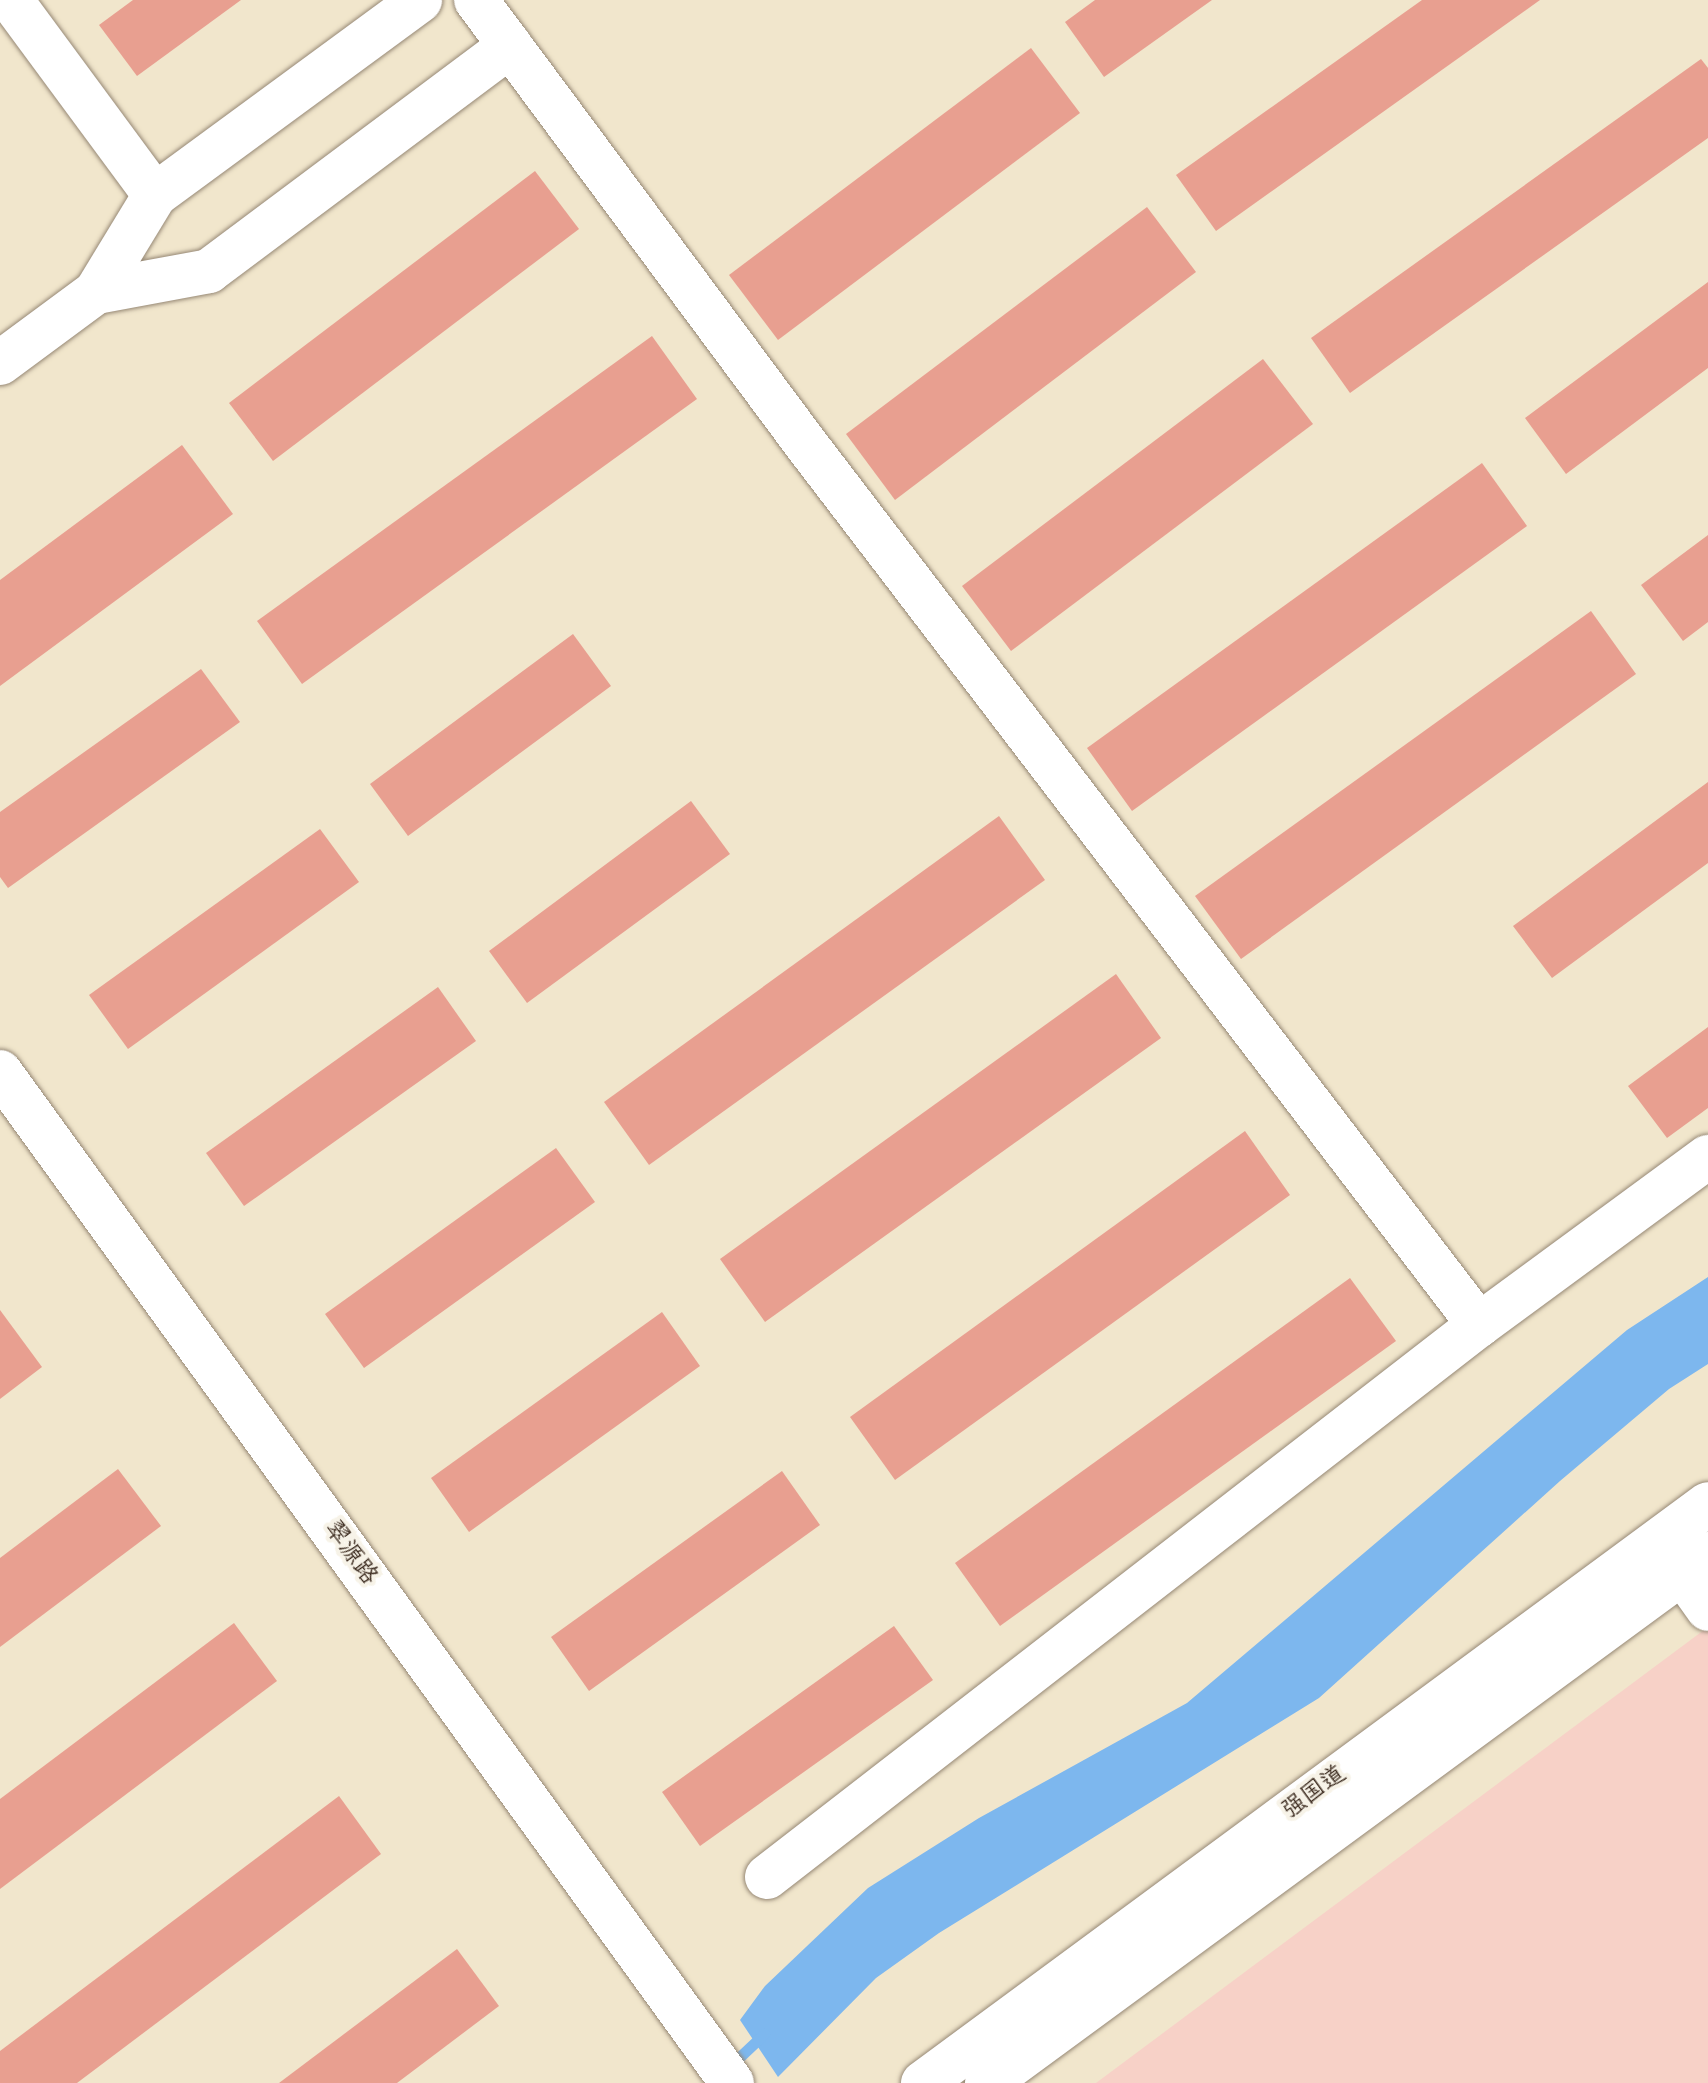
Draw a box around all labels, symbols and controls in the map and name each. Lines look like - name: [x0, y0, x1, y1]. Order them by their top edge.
- street label: 翠源路: [316, 1516, 382, 1592]
- street label: 强国道: [1277, 1761, 1353, 1827]

